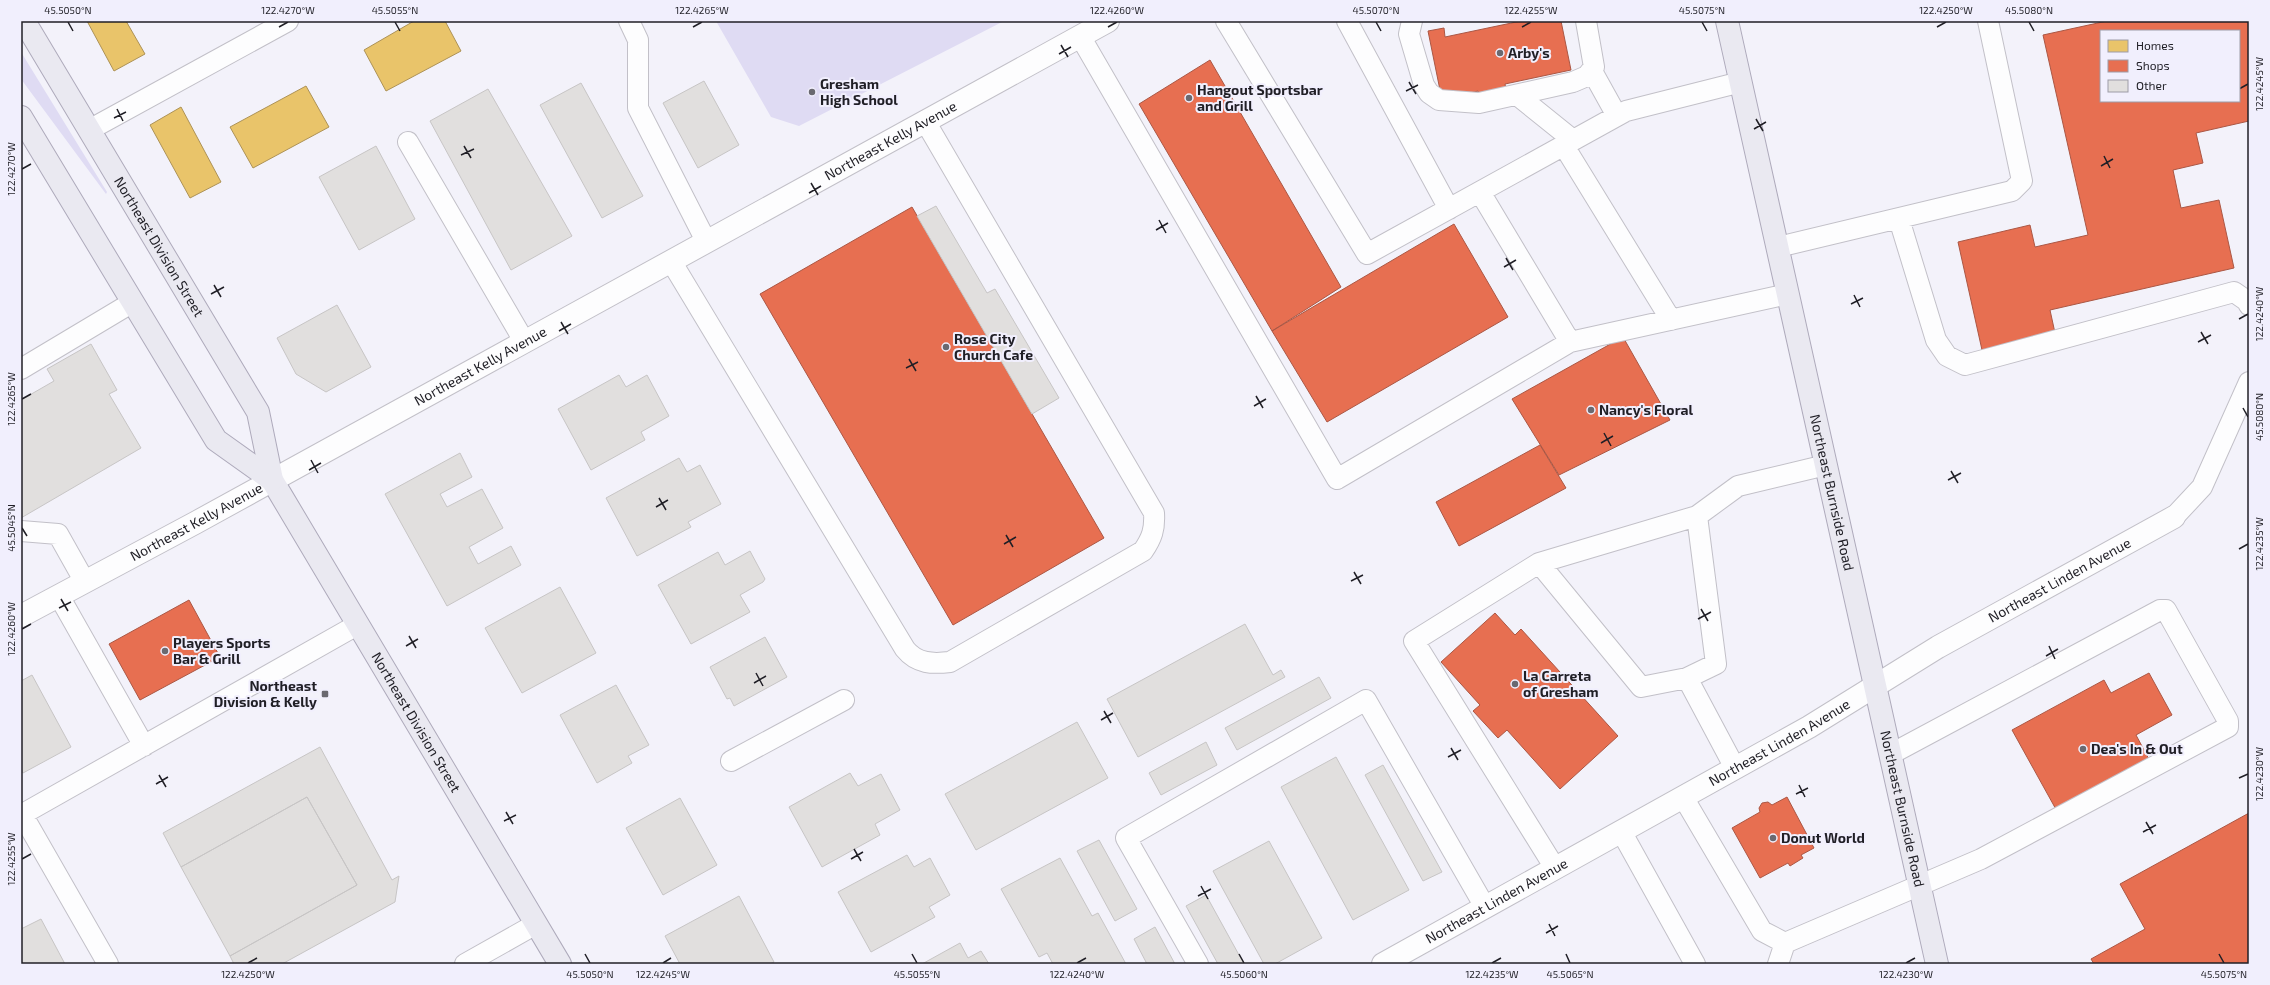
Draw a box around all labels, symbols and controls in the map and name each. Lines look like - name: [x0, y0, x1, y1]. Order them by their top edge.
- text: 45.5050°N: [44, 4, 92, 16]
- text: 122.4270°W: [261, 4, 315, 16]
- text: 45.5055°N: [372, 4, 418, 16]
- text: 122.4265°W: [675, 4, 729, 16]
- text: 122.4260°W: [1090, 4, 1145, 16]
- text: 45.5070°N: [1352, 4, 1400, 16]
- text: 122.4255°W: [1504, 4, 1558, 16]
- text: 45.5075°N: [1679, 4, 1725, 16]
- text: 122.4250°W: [1919, 4, 1973, 16]
- text: 45.5080°N: [2005, 4, 2053, 16]
- legend: [2100, 30, 2240, 102]
- text: Homes: [2136, 38, 2174, 52]
- place label: Arby's: [1508, 44, 1550, 61]
- marker: Arby's: [1495, 48, 1505, 58]
- text: 122.4245°W: [2253, 57, 2265, 111]
- text: Shops: [2136, 58, 2170, 72]
- place label: Gresham High School: [820, 75, 898, 108]
- text: Other: [2136, 78, 2167, 92]
- place label: Hangout Sportsbar and Grill: [1197, 81, 1323, 114]
- marker: Gresham High School: [807, 87, 817, 97]
- marker: Hangout Sportsbar and Grill: [1184, 93, 1194, 103]
- street label: Northeast Kelly Avenue: [821, 97, 959, 183]
- text: 122.4270°W: [5, 142, 17, 196]
- street label: Northeast Division Street: [111, 173, 208, 320]
- text: 122.4240°W: [2253, 286, 2265, 341]
- street label: Northeast Kelly Avenue: [411, 322, 549, 409]
- place label: Rose City Church Cafe: [954, 330, 1033, 363]
- marker: Rose City Church Cafe: [941, 342, 951, 352]
- text: 122.4265°W: [5, 372, 17, 426]
- text: 45.5080°N: [2253, 393, 2265, 441]
- place label: Nancy's Floral: [1599, 401, 1694, 418]
- marker: Nancy's Floral: [1586, 405, 1596, 415]
- street label: Northeast Burnside Road: [1807, 413, 1858, 572]
- street label: Northeast Kelly Avenue: [127, 479, 265, 564]
- text: 45.5045°N: [5, 504, 17, 552]
- text: 122.4235°W: [2253, 517, 2265, 571]
- street label: Northeast Linden Avenue: [1985, 534, 2133, 626]
- text: 122.4260°W: [5, 601, 17, 656]
- place label: Players Sports Bar & Grill: [173, 634, 270, 667]
- marker: Players Sports Bar & Grill: [160, 646, 170, 656]
- street label: Northeast Division Street: [368, 649, 465, 795]
- place label: La Carreta of Gresham: [1523, 667, 1599, 700]
- place label: Northeast Division & Kelly: [214, 677, 317, 710]
- marker: La Carreta of Gresham: [1510, 679, 1520, 689]
- marker: Northeast Division & Kelly: [320, 689, 330, 699]
- street label: Northeast Linden Avenue: [1705, 695, 1853, 789]
- street label: Northeast Burnside Road: [1877, 729, 1929, 888]
- place label: Dea's In & Out: [2091, 740, 2183, 757]
- marker: Dea's In & Out: [2078, 744, 2088, 754]
- text: 122.4230°W: [2253, 747, 2265, 801]
- place label: Donut World: [1781, 829, 1865, 846]
- text: 122.4255°W: [5, 832, 17, 886]
- marker: Donut World: [1768, 833, 1778, 843]
- street label: Northeast Linden Avenue: [1422, 854, 1570, 947]
- text: 122.4250°W: [221, 968, 275, 980]
- text: 45.5050°N: [566, 968, 614, 980]
- text: 122.4245°W: [636, 968, 690, 980]
- text: 45.5055°N: [894, 968, 940, 980]
- text: 122.4240°W: [1050, 968, 1105, 980]
- text: 45.5060°N: [1220, 968, 1268, 980]
- text: 122.4235°W: [1465, 968, 1519, 980]
- text: 45.5065°N: [1547, 968, 1593, 980]
- text: 122.4230°W: [1879, 968, 1933, 980]
- text: 45.5075°N: [2201, 968, 2247, 980]

